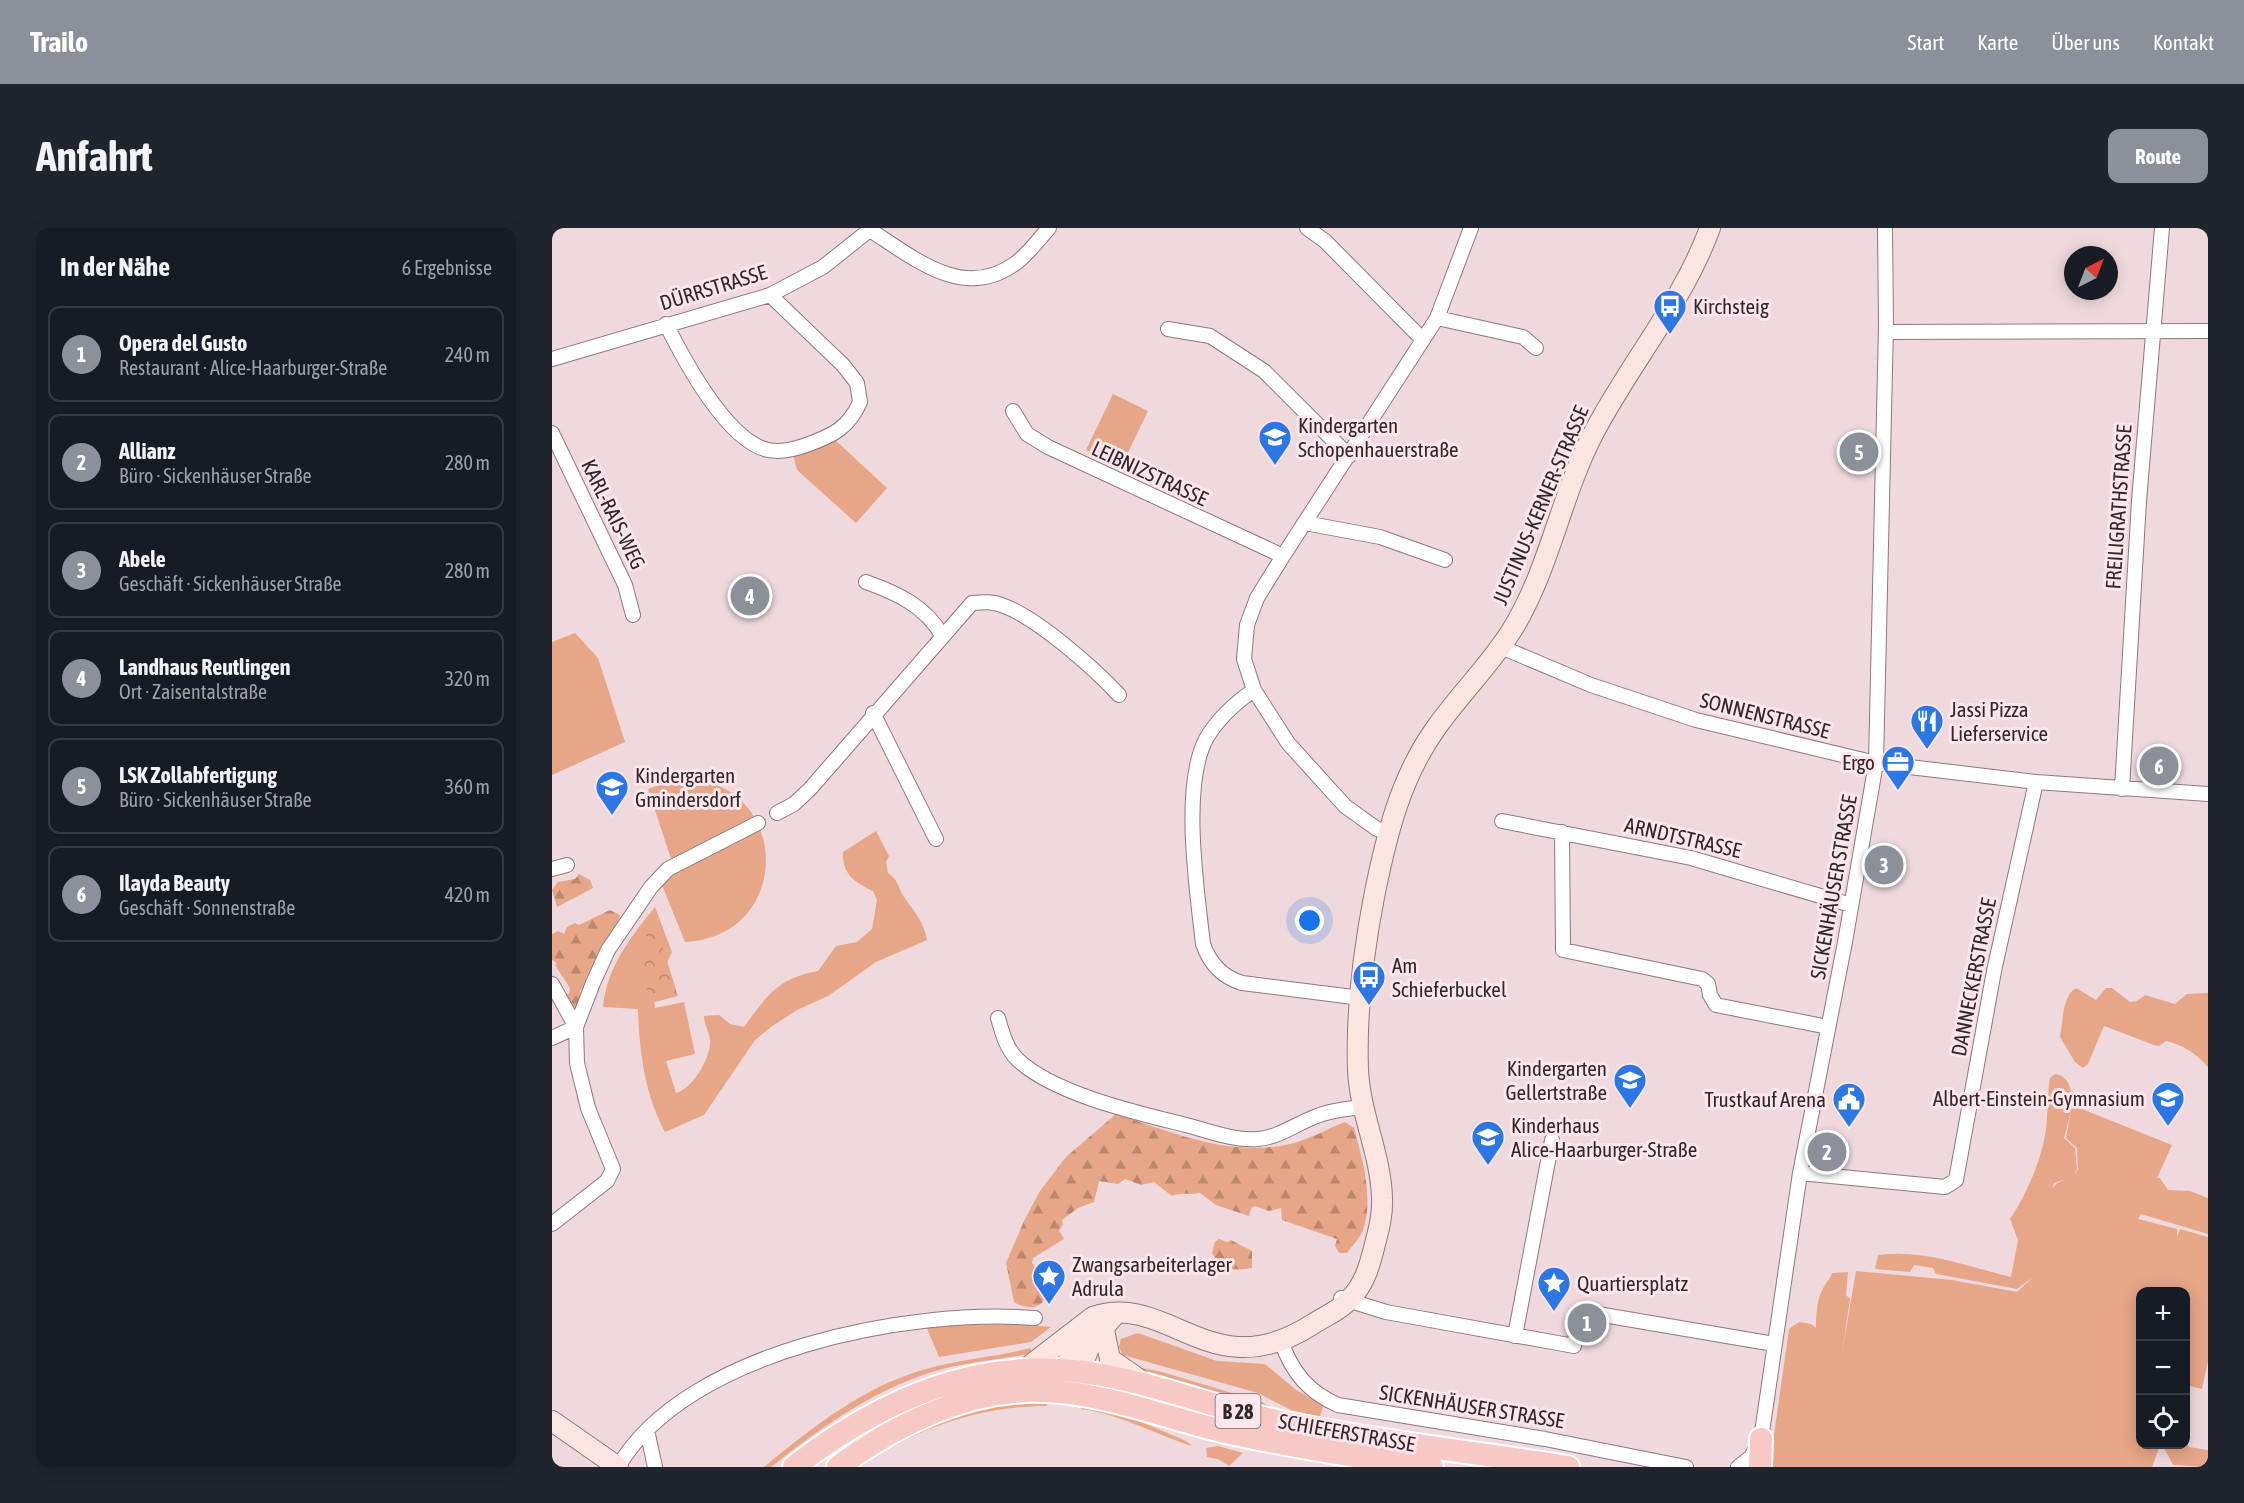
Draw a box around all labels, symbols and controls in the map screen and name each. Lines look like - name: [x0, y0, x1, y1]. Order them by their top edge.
- text: Trailo: [30, 26, 88, 58]
- text: Start: [1908, 30, 1944, 54]
- text: Karte: [1977, 30, 2018, 54]
- text: Über uns: [2051, 30, 2120, 54]
- text: Kontakt: [2153, 30, 2214, 54]
- button: Route: [2108, 129, 2208, 183]
- text: Anfahrt: [36, 132, 153, 180]
- north arrow: [2064, 246, 2118, 300]
- text: In der Nähe: [60, 252, 170, 282]
- text: 6 Ergebnisse: [402, 256, 492, 279]
- street label: DÜRRSTRASSE: [657, 259, 769, 315]
- bus stop icon: Kirchsteig: [1652, 288, 1688, 335]
- place label: Kirchsteig: [1693, 294, 1769, 318]
- text: Opera del Gusto: [119, 330, 247, 356]
- text: 1: [77, 343, 86, 366]
- text: 240 m: [445, 343, 490, 366]
- text: Restaurant · Alice-Haarburger-Straße: [119, 356, 387, 379]
- street label: JUSTINUS-KERNER-STRASSE: [1487, 402, 1593, 608]
- place label: Kindergarten Schopenhauerstraße: [1298, 413, 1459, 461]
- school or university icon: Kindergarten Schopenhauerstraße: [1257, 419, 1293, 466]
- street label: FREILIGRATHSTRASSE: [2100, 424, 2136, 590]
- pin: 5: [1840, 430, 1878, 474]
- street label: LEIBNIZSTRASSE: [1088, 436, 1212, 510]
- text: Allianz: [119, 438, 175, 464]
- text: 2: [77, 451, 86, 474]
- text: 280 m: [445, 451, 490, 474]
- street label: KARL-RAIS-WEG: [577, 455, 651, 573]
- text: Büro · Sickenhäuser Straße: [119, 464, 312, 487]
- text: Abele: [119, 546, 166, 572]
- text: 3: [77, 559, 86, 582]
- text: 280 m: [445, 559, 490, 582]
- text: Geschäft · Sickenhäuser Straße: [119, 572, 342, 595]
- pin: 4: [730, 574, 770, 619]
- text: Landhaus Reutlingen: [119, 654, 290, 680]
- text: 4: [77, 667, 86, 690]
- text: 320 m: [445, 667, 490, 690]
- text: Ort · Zaisentalstraße: [119, 680, 267, 703]
- street label: SONNENSTRASSE: [1698, 687, 1832, 743]
- place label: Jassi Pizza Lieferservice: [1950, 697, 2048, 745]
- restaurant icon: Jassi Pizza Lieferservice: [1909, 703, 1945, 750]
- office icon: Ergo: [1880, 744, 1916, 791]
- pin: 6: [2140, 744, 2178, 788]
- place label: Ergo: [1842, 750, 1875, 774]
- text: LSK Zollabfertigung: [119, 762, 277, 788]
- place label: Kindergarten Gmindersdorf: [635, 763, 741, 811]
- school or university icon: Kindergarten Gmindersdorf: [594, 769, 630, 816]
- text: 5: [77, 775, 86, 798]
- text: 360 m: [445, 775, 490, 798]
- text: Büro · Sickenhäuser Straße: [119, 788, 312, 811]
- street label: SICKENHÄUSER STRASSE: [1805, 793, 1861, 981]
- street label: ARNDTSTRASSE: [1622, 812, 1744, 862]
- pin: 3: [1864, 842, 1904, 888]
- text: Ilayda Beauty: [119, 870, 230, 896]
- text: 6: [77, 883, 86, 906]
- text: 420 m: [445, 883, 490, 906]
- text: Geschäft · Sonnenstraße: [119, 896, 295, 919]
- street label: DANNECKERSTRASSE: [1946, 896, 2000, 1058]
- your location: [1295, 906, 1324, 935]
- place label: Am Schieferbuckel: [1392, 953, 1507, 1001]
- bus stop icon: Am Schieferbuckel: [1351, 959, 1387, 1006]
- place label: Kindergarten Gellertstraße: [1505, 1056, 1607, 1104]
- school or university icon: Kindergarten Gellertstraße: [1612, 1062, 1648, 1109]
- school or university icon: Albert-Einstein-Gymnasium: [2150, 1080, 2186, 1127]
- public building icon: Trustkauf Arena: [1831, 1081, 1867, 1128]
- place label: Albert-Einstein-Gymnasium: [1933, 1086, 2145, 1110]
- place label: Trustkauf Arena: [1704, 1087, 1826, 1111]
- place label: Kinderhaus Alice-Haarburger-Straße: [1511, 1113, 1697, 1161]
- school or university icon: Kinderhaus Alice-Haarburger-Straße: [1470, 1119, 1506, 1166]
- pin: 2: [1808, 1130, 1846, 1174]
- place label: Zwangsarbeiterlager Adrula: [1072, 1252, 1232, 1300]
- place icon: Zwangsarbeiterlager Adrula: [1031, 1258, 1067, 1305]
- place icon: Quartiersplatz: [1536, 1265, 1572, 1312]
- place label: Quartiersplatz: [1577, 1271, 1689, 1295]
- map controls: [2136, 1287, 2190, 1449]
- button: +: [2136, 1287, 2190, 1341]
- pin: 1: [1568, 1300, 1606, 1346]
- button: −: [2136, 1341, 2190, 1395]
- street label: SICKENHÄUSER STRASSE: [1378, 1380, 1566, 1432]
- road number: B 28: [1216, 1394, 1260, 1428]
- button: locate: [2136, 1395, 2190, 1449]
- street label: SCHIEFERSTRASSE: [1277, 1408, 1417, 1456]

